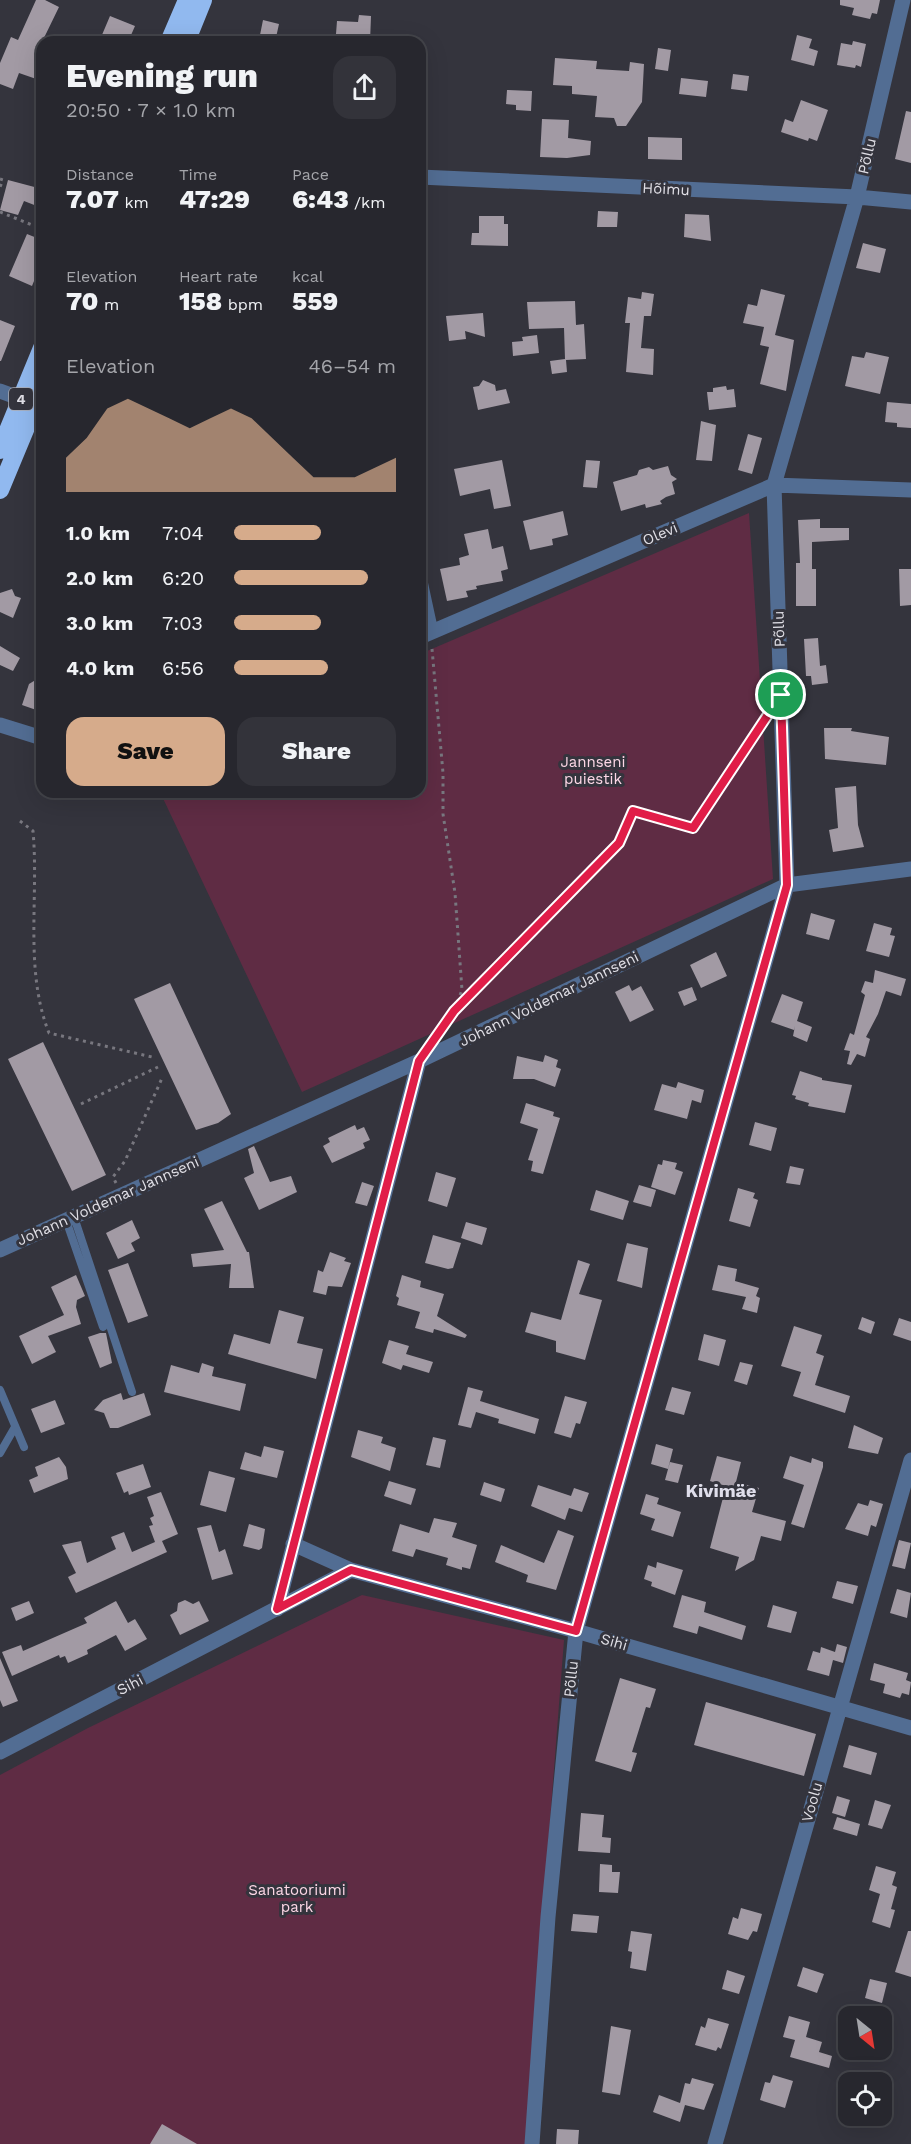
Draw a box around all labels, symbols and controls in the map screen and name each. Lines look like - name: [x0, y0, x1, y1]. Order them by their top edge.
- text: Evening run: [66, 56, 258, 95]
- button: share: [333, 56, 396, 119]
- text: 20:50 · 7 × 1.0 km: [66, 98, 236, 122]
- street label: Põllu: [854, 136, 880, 176]
- text: Distance: [66, 165, 134, 184]
- text: Time: [179, 165, 217, 184]
- text: Pace: [292, 165, 329, 184]
- street label: Hõimu: [642, 179, 690, 199]
- text: 7.07: [66, 184, 119, 214]
- text: 47:29: [179, 184, 250, 214]
- text: 6:43: [292, 184, 349, 214]
- text: km: [119, 193, 149, 212]
- text: /km: [349, 193, 385, 212]
- text: Elevation: [66, 267, 137, 286]
- text: Heart rate: [179, 267, 258, 286]
- text: kcal: [292, 267, 324, 286]
- text: 70: [66, 286, 98, 316]
- text: 158: [179, 286, 222, 316]
- text: 559: [292, 286, 338, 316]
- text: m: [98, 295, 119, 314]
- text: bpm: [222, 295, 263, 314]
- text: Elevation: [66, 354, 155, 378]
- text: 46–54 m: [309, 354, 396, 378]
- road number: 4: [9, 388, 33, 410]
- street label: Olevi: [640, 519, 680, 549]
- text: 1.0 km: [66, 521, 130, 545]
- text: 7:04: [162, 521, 204, 545]
- text: 2.0 km: [66, 566, 133, 590]
- text: 6:20: [162, 566, 204, 590]
- street label: Põllu: [769, 610, 789, 648]
- text: 3.0 km: [66, 611, 133, 635]
- text: 7:03: [162, 611, 203, 635]
- text: 4.0 km: [66, 656, 134, 680]
- text: 6:56: [162, 656, 204, 680]
- pin: [755, 669, 806, 720]
- icon: arrive: [764, 678, 797, 711]
- button: Save: [66, 717, 225, 786]
- button: Share: [237, 717, 396, 786]
- park label: Jannseni puiestik: [560, 753, 626, 788]
- street label: Johann Voldemar Jannseni: [456, 948, 642, 1050]
- street label: Johann Voldemar Jannseni: [14, 1153, 202, 1249]
- district label: Kivimäe: [686, 1480, 756, 1501]
- street label: Sihi: [599, 1630, 629, 1654]
- street label: Põllu: [560, 1660, 582, 1698]
- street label: Sihi: [114, 1671, 146, 1699]
- street label: Voolu: [798, 1780, 826, 1824]
- park label: Sanatooriumi park: [248, 1881, 346, 1916]
- north arrow: [838, 2006, 892, 2060]
- map controls: [838, 2006, 892, 2126]
- button: locate: [838, 2072, 892, 2126]

